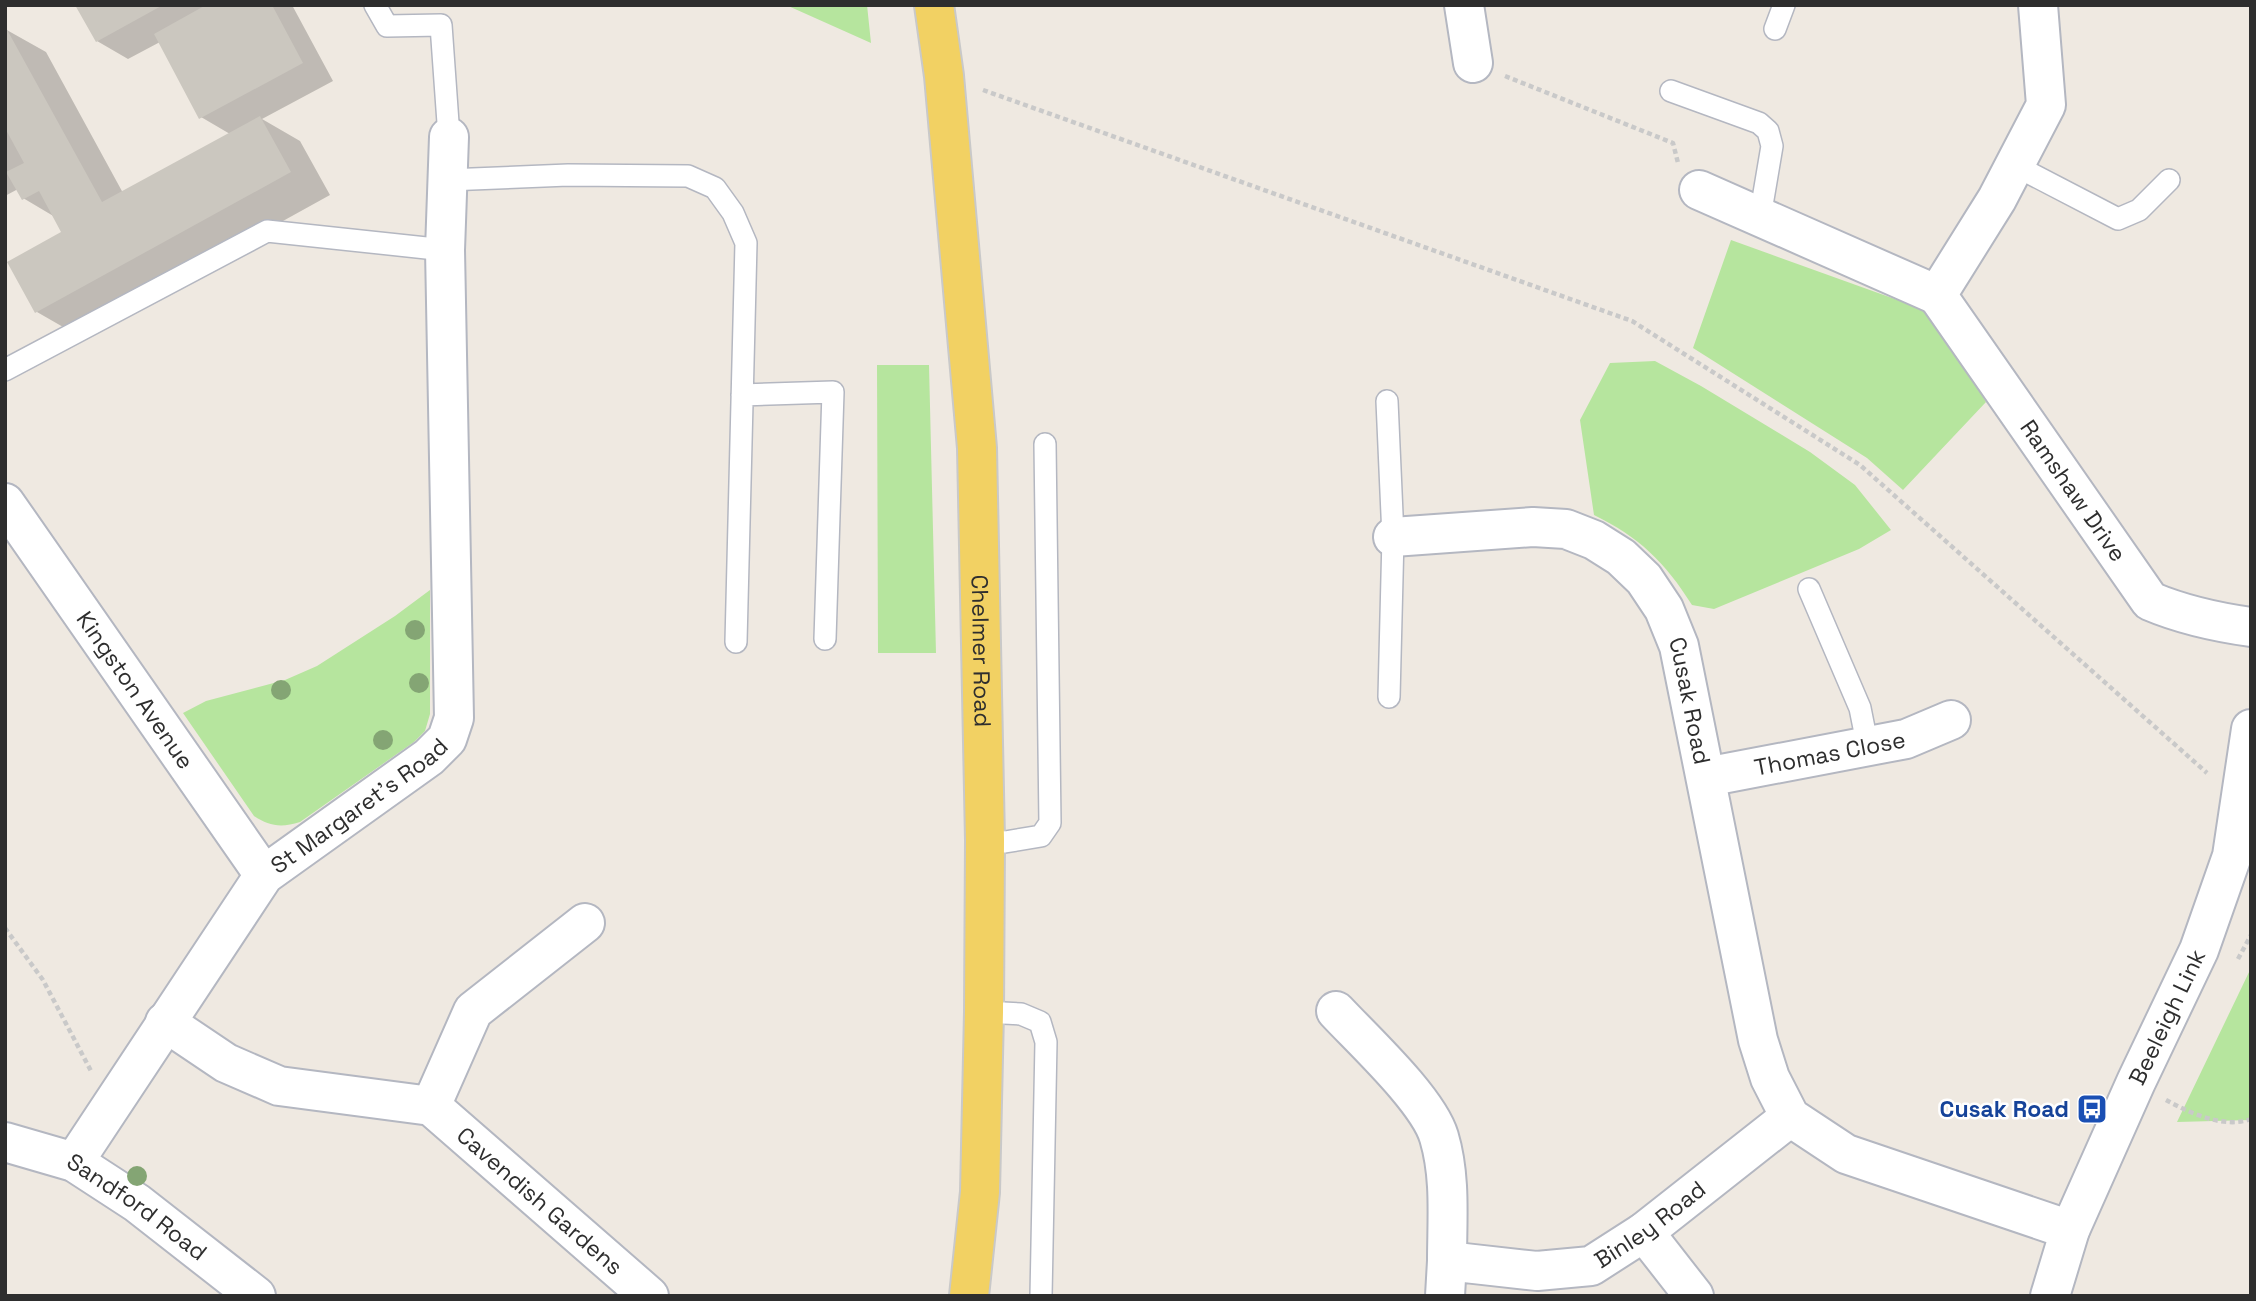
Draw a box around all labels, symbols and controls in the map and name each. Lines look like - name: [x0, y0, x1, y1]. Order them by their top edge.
- street label: Ramshaw Drive: [2013, 414, 2133, 568]
- street label: Chelmer Road: [965, 574, 998, 727]
- street label: Kingston Avenue: [70, 605, 201, 775]
- street label: Cusak Road: [1662, 632, 1717, 767]
- street label: Thomas Close: [1752, 724, 1908, 783]
- street label: St Margaret's Road: [265, 731, 455, 880]
- street label: Beeleigh Link: [2122, 944, 2212, 1090]
- bus stop icon: Cusak Road: [2075, 1092, 2109, 1126]
- place label: Cusak Road: [1940, 1094, 2069, 1124]
- street label: Cavendish Gardens: [450, 1120, 629, 1282]
- street label: Sandford Road: [61, 1146, 213, 1267]
- street label: Binley Road: [1589, 1174, 1712, 1275]

